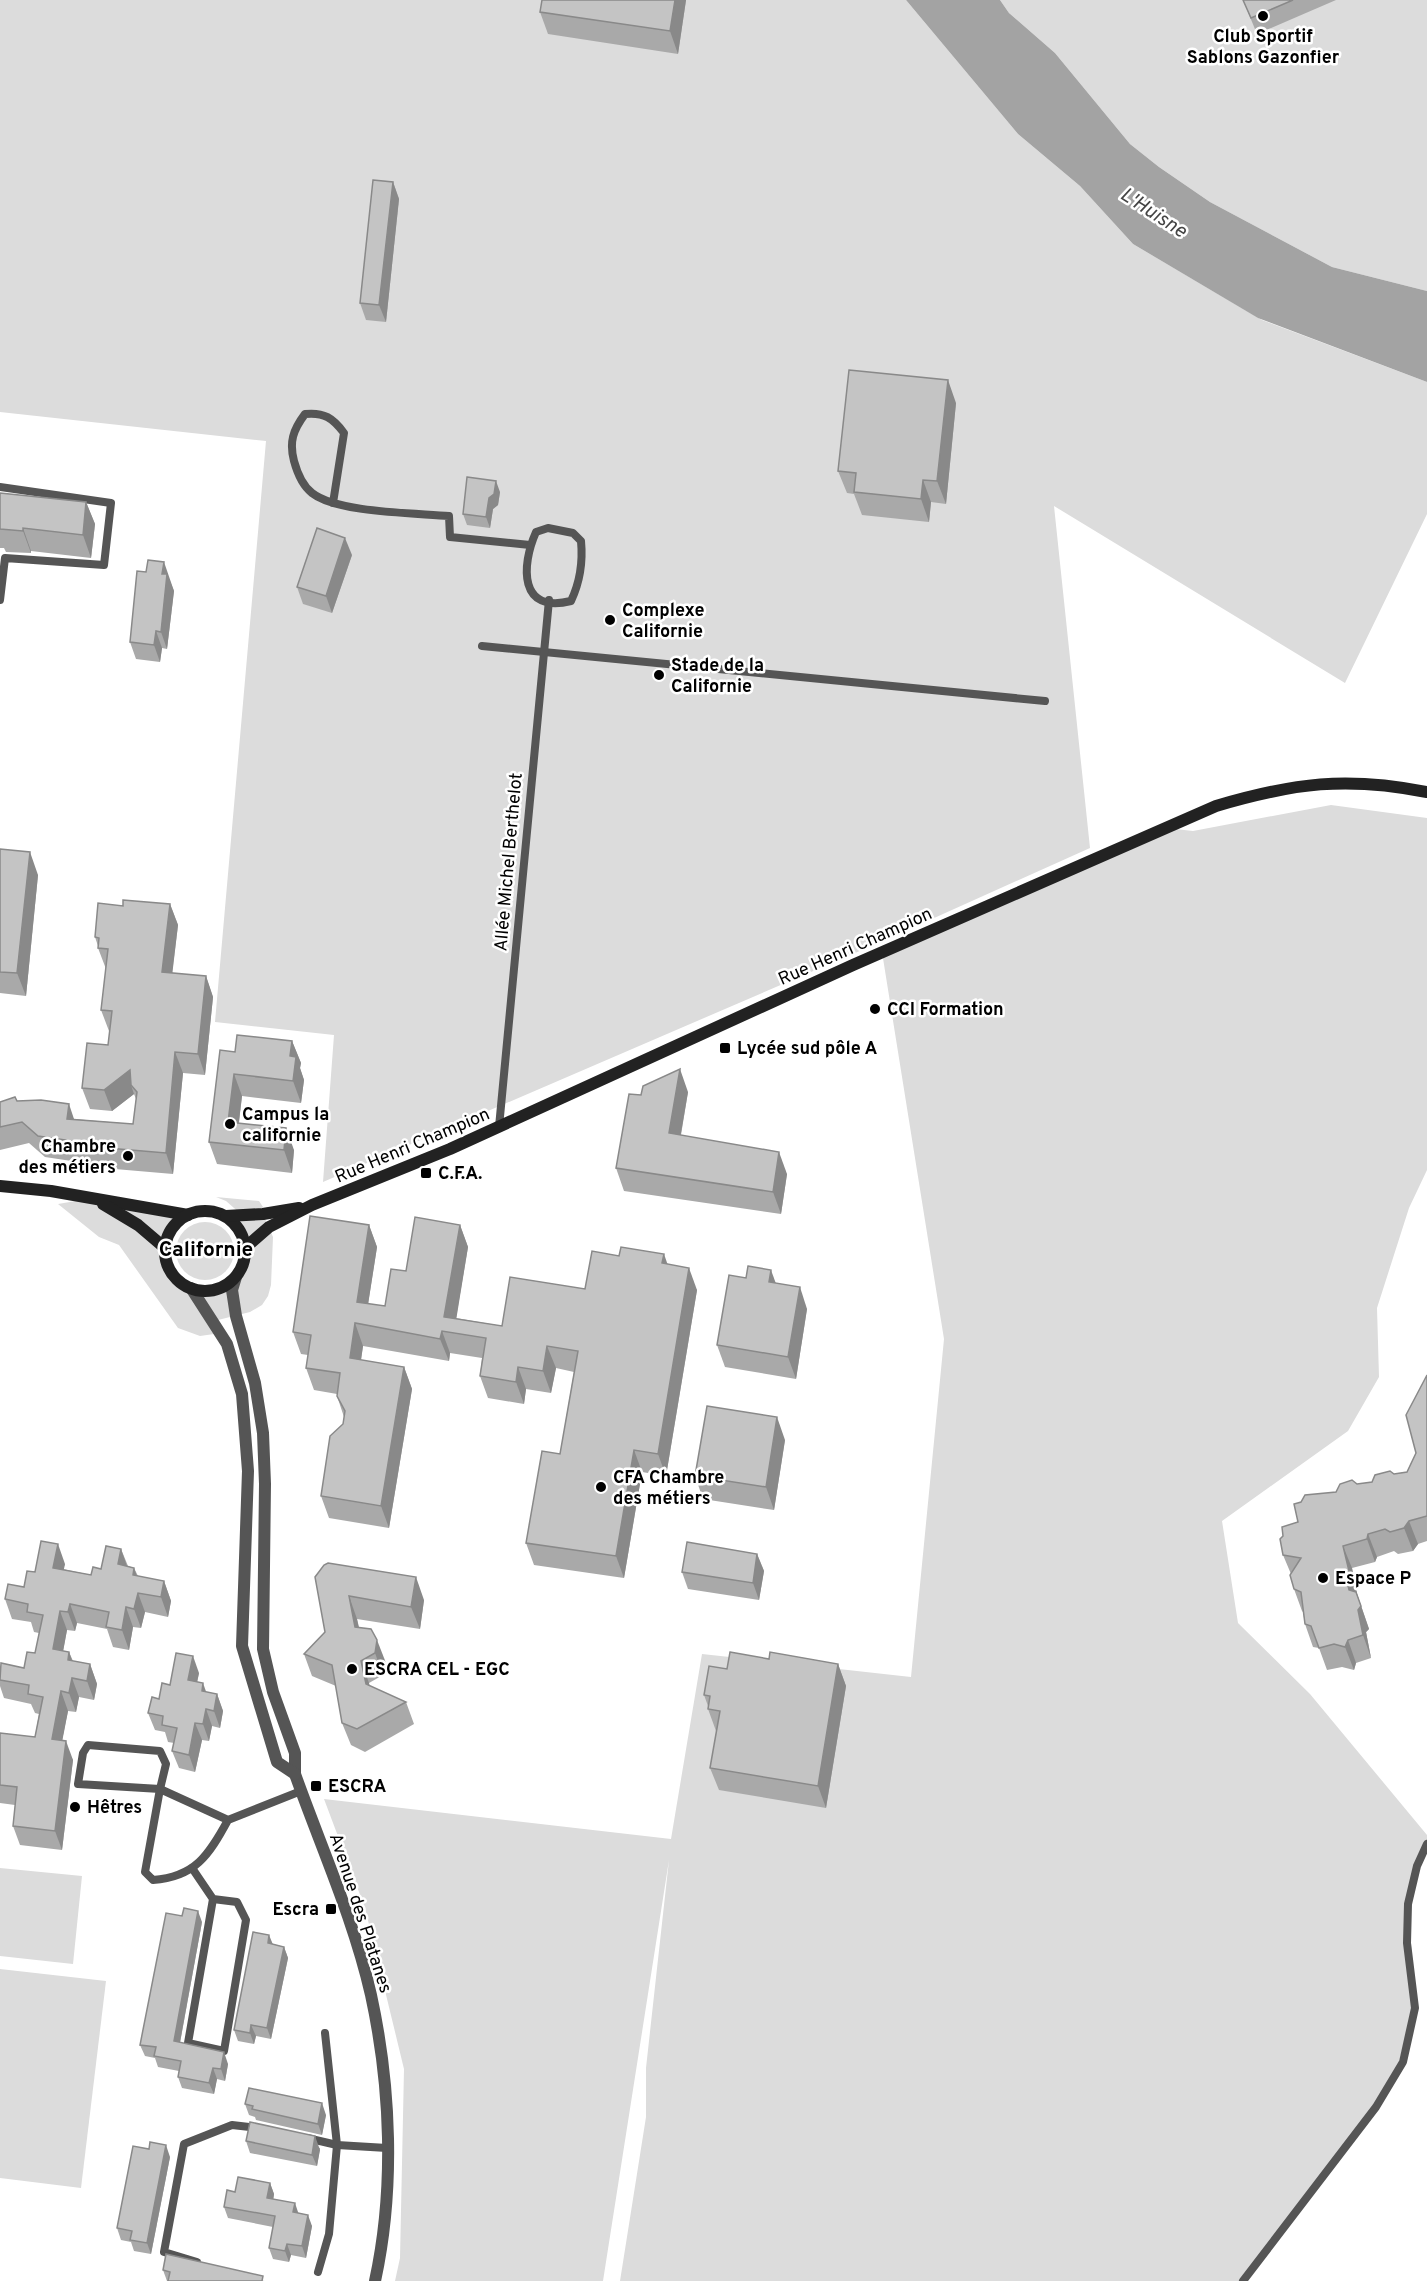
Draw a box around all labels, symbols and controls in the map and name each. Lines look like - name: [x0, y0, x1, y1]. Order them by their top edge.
- marker: Club Sportif Sablons Gazonfier: [1256, 9, 1270, 23]
- place label: Club Sportif Sablons Gazonfier: [1187, 26, 1340, 70]
- water label: L'Huisne: [1115, 182, 1192, 245]
- place label: Complexe Californie: [622, 600, 705, 644]
- marker: Complexe Californie: [603, 613, 617, 627]
- place label: Stade de la Californie: [671, 655, 764, 699]
- marker: Stade de la Californie: [652, 668, 666, 682]
- street label: Allée Michel Berthelot: [490, 772, 529, 952]
- street label: Rue Henri Champion: [775, 903, 936, 992]
- place label: CCI Formation: [887, 999, 1004, 1022]
- marker: CCI Formation: [868, 1002, 882, 1016]
- place label: Lycée sud pôle A: [737, 1038, 878, 1061]
- marker: Lycée sud pôle A: [718, 1041, 732, 1055]
- street label: Rue Henri Champion: [332, 1103, 494, 1189]
- place label: Campus la californie: [242, 1104, 329, 1148]
- marker: Campus la californie: [223, 1117, 237, 1131]
- place label: Chambre des métiers: [18, 1136, 116, 1180]
- marker: Chambre des métiers: [121, 1149, 135, 1163]
- place label: C.F.A.: [438, 1163, 482, 1186]
- marker: C.F.A.: [419, 1166, 433, 1180]
- district label: Californie: [159, 1237, 253, 1264]
- place label: CFA Chambre des métiers: [613, 1467, 724, 1511]
- marker: CFA Chambre des métiers: [594, 1480, 608, 1494]
- place label: Espace P: [1335, 1568, 1412, 1591]
- marker: Espace P: [1316, 1571, 1330, 1585]
- place label: ESCRA CEL - EGC: [364, 1659, 510, 1682]
- marker: ESCRA CEL - EGC: [345, 1662, 359, 1676]
- place label: ESCRA: [328, 1776, 387, 1799]
- marker: ESCRA: [309, 1779, 323, 1793]
- place label: Hêtres: [87, 1797, 142, 1820]
- marker: Hêtres: [68, 1800, 82, 1814]
- street label: Avenue des Platanes: [323, 1831, 396, 1996]
- place label: Escra: [272, 1899, 319, 1922]
- marker: Escra: [324, 1902, 338, 1916]

